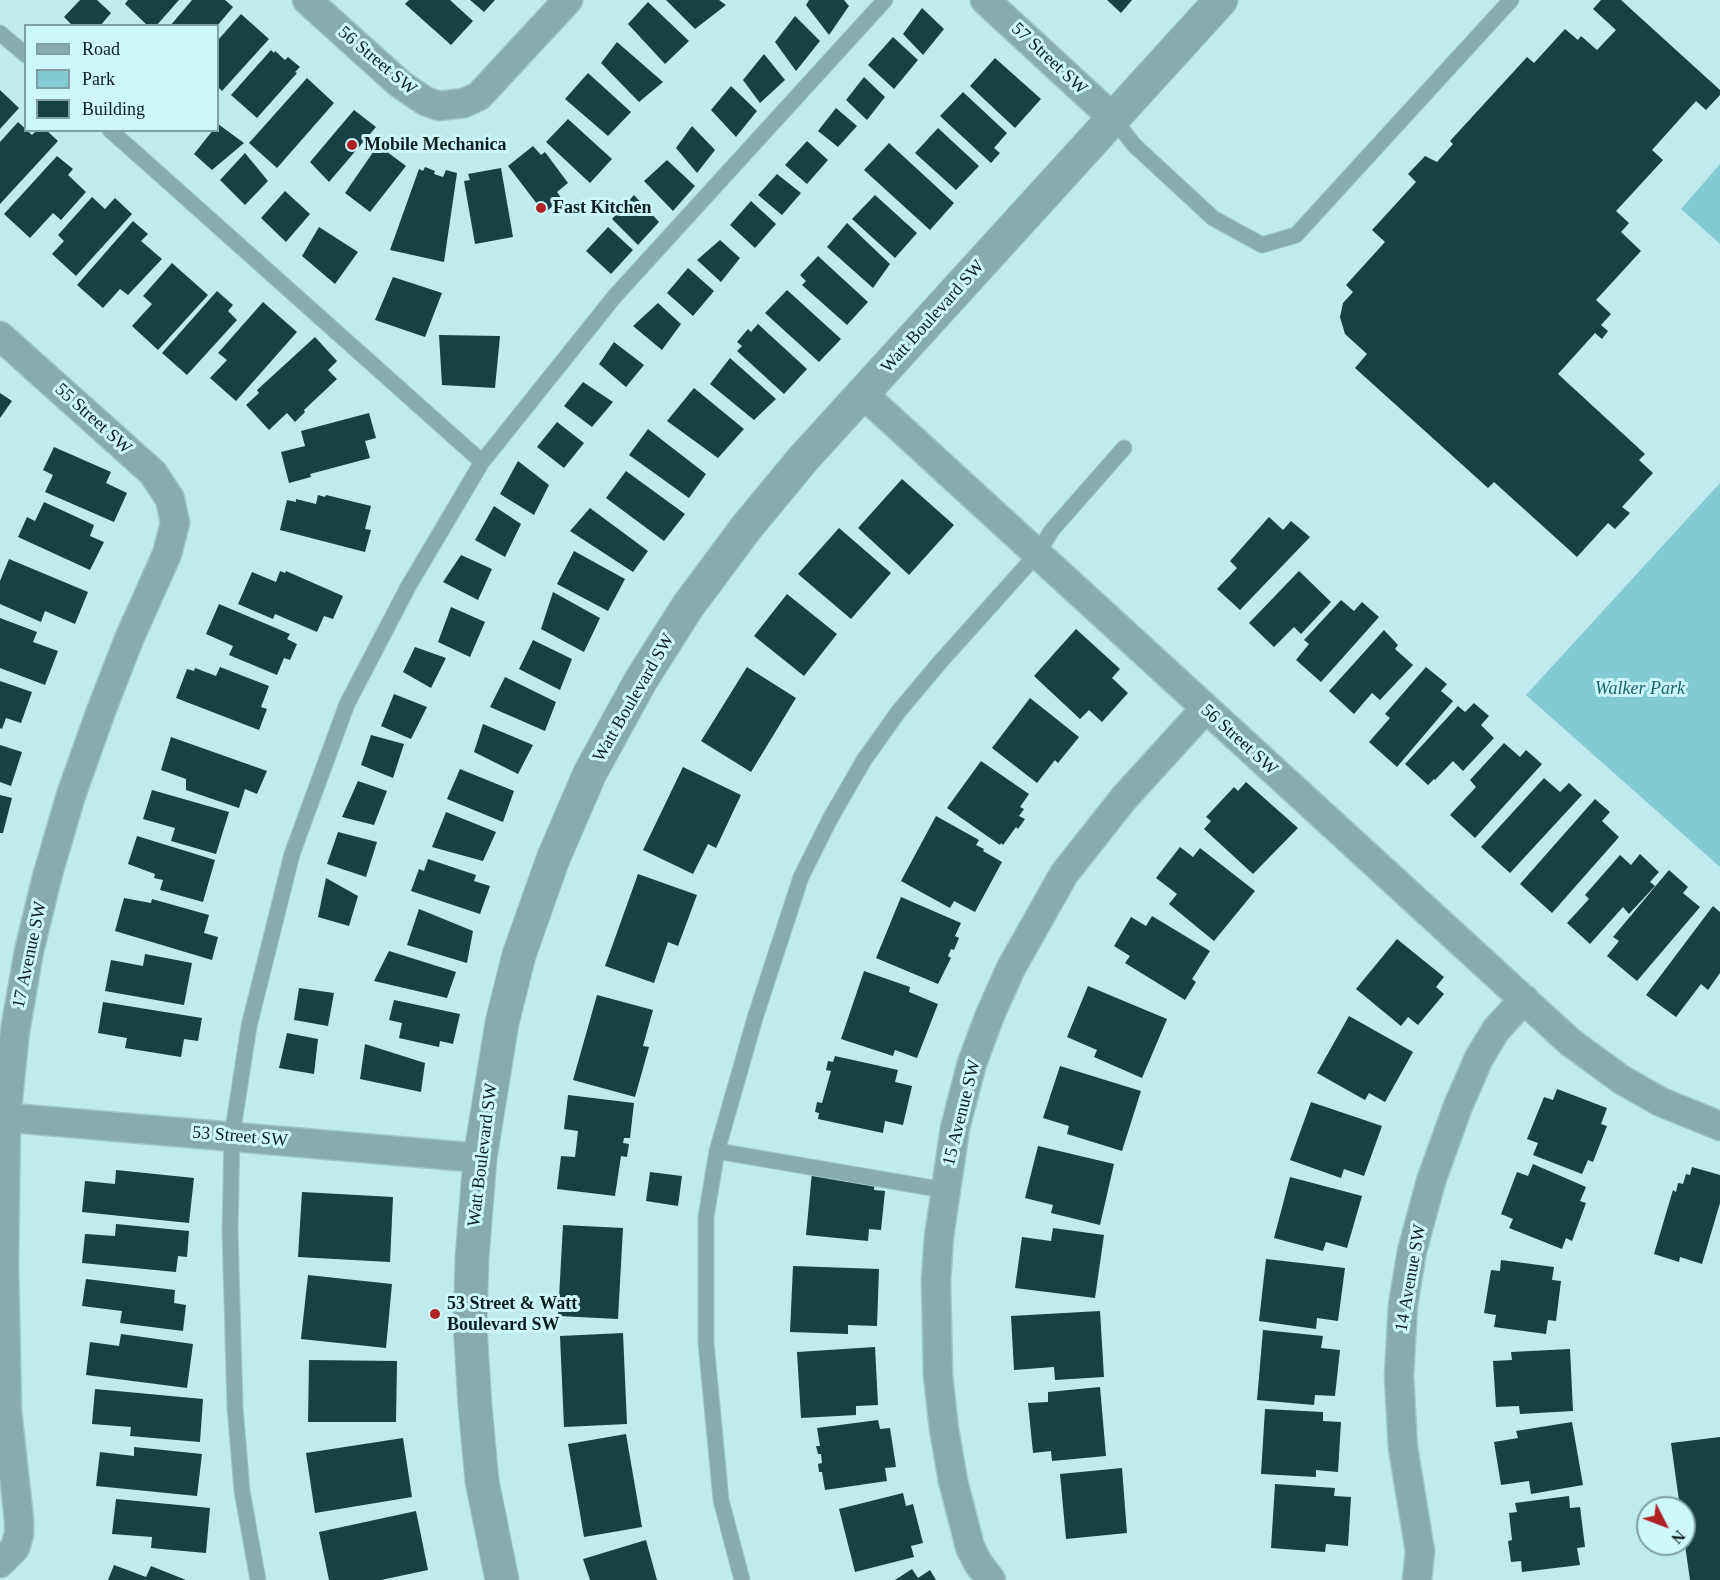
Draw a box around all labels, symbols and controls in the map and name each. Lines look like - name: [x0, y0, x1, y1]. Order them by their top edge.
- street label: 57 Street SW: [1007, 18, 1091, 100]
- street label: 56 Street SW: [333, 22, 421, 100]
- legend: [24, 24, 219, 132]
- text: Road: [82, 39, 120, 59]
- text: Park: [82, 69, 115, 89]
- text: Building: [82, 99, 145, 119]
- place label: Mobile Mechanica: [364, 134, 506, 156]
- marker: Mobile Mechanica: [345, 138, 359, 152]
- place label: Fast Kitchen: [553, 197, 651, 219]
- marker: Fast Kitchen: [534, 201, 548, 215]
- street label: Watt Boulevard SW: [877, 256, 989, 378]
- street label: 55 Street SW: [50, 379, 136, 459]
- street label: Watt Boulevard SW: [589, 630, 679, 766]
- park label: Walker Park: [1595, 678, 1685, 700]
- street label: 56 Street SW: [1196, 700, 1282, 780]
- street label: 17 Avenue SW: [8, 900, 52, 1010]
- street label: 15 Avenue SW: [938, 1058, 986, 1168]
- street label: Watt Boulevard SW: [463, 1082, 503, 1228]
- street label: 53 Street SW: [191, 1122, 289, 1152]
- street label: 14 Avenue SW: [1391, 1223, 1431, 1333]
- place label: 53 Street & Watt Boulevard SW: [447, 1293, 577, 1336]
- marker: 53 Street & Watt Boulevard SW: [428, 1307, 442, 1321]
- north arrow: [1636, 1496, 1696, 1556]
- text: N: [1668, 1527, 1688, 1547]

